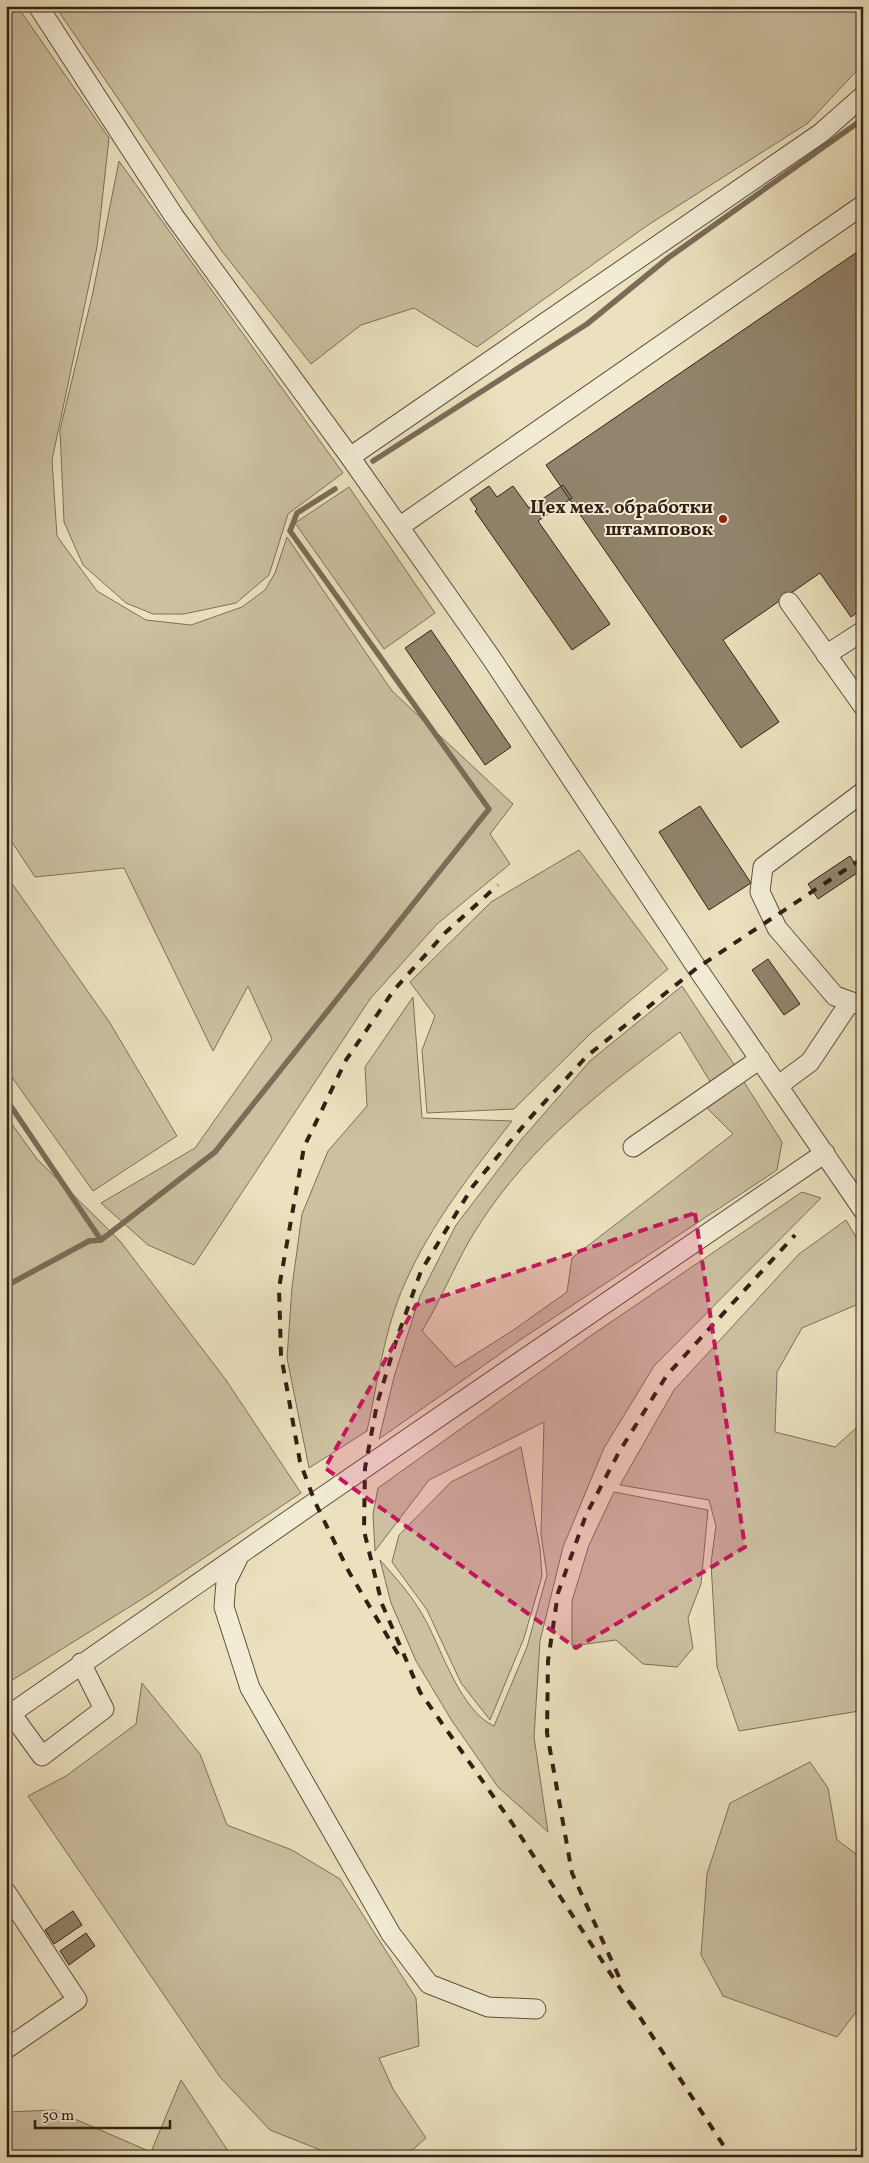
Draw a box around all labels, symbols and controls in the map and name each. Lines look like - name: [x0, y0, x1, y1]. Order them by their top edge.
- place label: Цех мех. обработки штамповок: [530, 495, 714, 543]
- marker: Цех мех. обработки штамповок: [717, 513, 729, 525]
- scale bar: [35, 2098, 170, 2130]
- text: 50 m: [42, 2106, 74, 2127]

